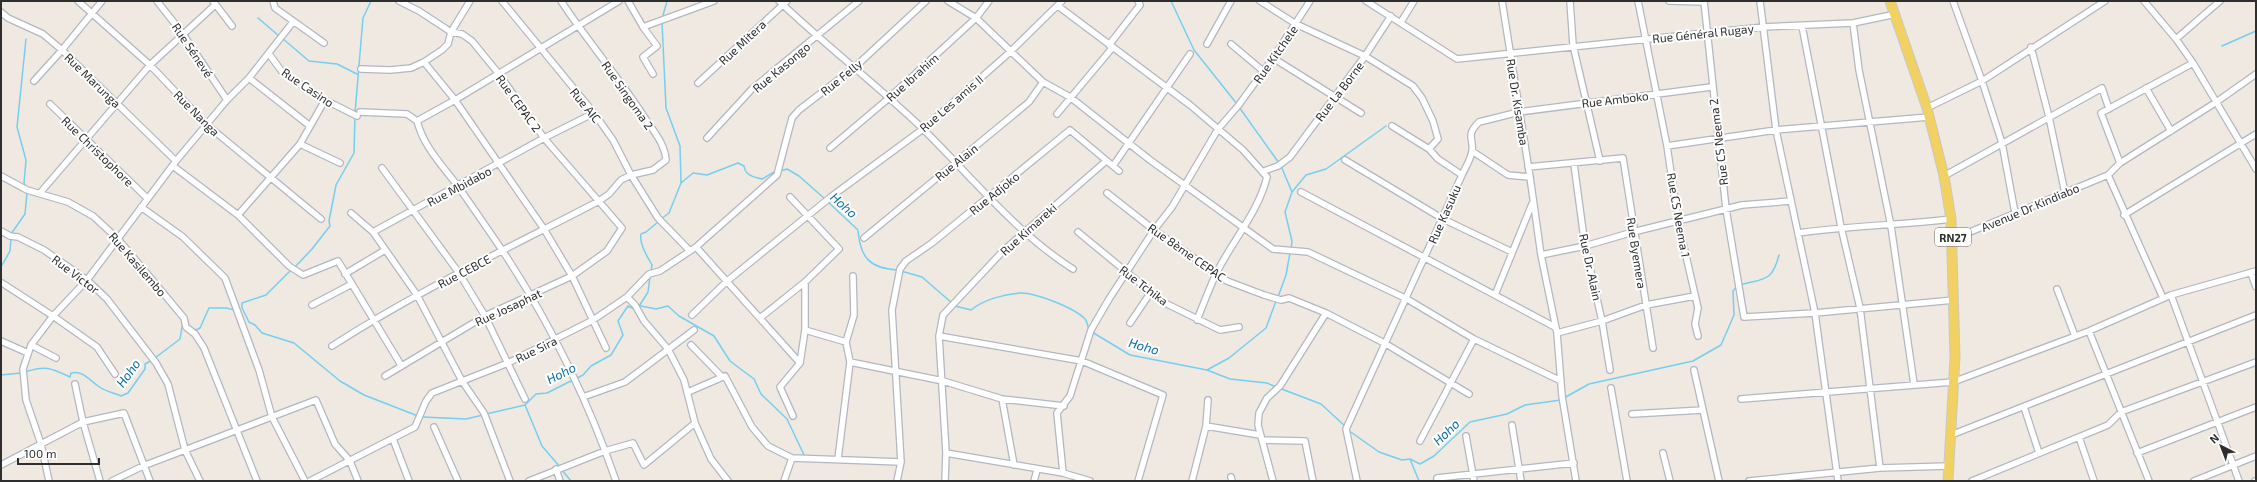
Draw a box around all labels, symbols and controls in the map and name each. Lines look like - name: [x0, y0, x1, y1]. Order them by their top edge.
- street label: Rue Mitera: [716, 17, 768, 67]
- street label: Rue Sénevé: [170, 20, 216, 80]
- street label: Rue Général Rugay: [1652, 21, 1755, 45]
- street label: Rue Kitchele: [1250, 22, 1300, 86]
- street label: Rue Kasongo: [750, 39, 813, 95]
- street label: Rue Marunga: [62, 50, 124, 110]
- street label: Rue Ibrahim: [883, 50, 941, 104]
- street label: Rue Felly: [817, 56, 865, 98]
- street label: Rue Singoma 2: [599, 58, 657, 132]
- street label: Rue La Borne: [1312, 58, 1366, 124]
- street label: Rue Dr. Kisamba: [1504, 58, 1532, 146]
- street label: Rue Casino: [279, 65, 337, 110]
- street label: Rue CEPAC 2: [494, 72, 545, 135]
- street label: Rue Les amis II: [916, 72, 986, 134]
- street label: Rue AIC: [568, 85, 604, 125]
- street label: Rue Nanga: [171, 87, 223, 139]
- street label: Rue Amboko: [1581, 88, 1650, 110]
- street label: Rue CS Neema 2: [1706, 97, 1730, 186]
- street label: Rue Christophore: [59, 113, 137, 189]
- street label: Rue Alain: [932, 141, 980, 183]
- street label: Rue Mbidabo: [424, 163, 494, 209]
- street label: Rue Adjoko: [966, 169, 1022, 218]
- street label: Rue CS Neema 1: [1665, 172, 1693, 258]
- street label: Avenue Dr Kindiabo: [1979, 180, 2081, 234]
- street label: Rue Kasuku: [1425, 182, 1463, 246]
- water label: Hoho: [827, 189, 861, 221]
- street label: Rue Kimareki: [997, 200, 1059, 258]
- street label: Rue Byemera: [1624, 216, 1650, 290]
- street label: Rue 8ème CEPAC: [1146, 220, 1229, 284]
- road number: RN27: [1935, 228, 1971, 246]
- street label: Rue Kasilembo: [106, 229, 170, 299]
- street label: Rue Dr. Alain: [1577, 232, 1605, 302]
- street label: Rue CEBCE: [435, 251, 493, 291]
- street label: Rue Victor: [50, 252, 102, 296]
- street label: Rue Tchika: [1117, 262, 1171, 308]
- street label: Rue Josaphat: [472, 285, 544, 329]
- street label: Rue Sira: [513, 333, 559, 365]
- water label: Hoho: [1127, 334, 1161, 358]
- water label: Hoho: [112, 356, 144, 390]
- water label: Hoho: [544, 359, 578, 387]
- water label: Hoho: [1429, 416, 1463, 448]
- north arrow: [2201, 426, 2241, 466]
- text: N: [2207, 431, 2221, 446]
- scale bar: [18, 440, 99, 466]
- text: 100 m: [24, 446, 56, 460]

